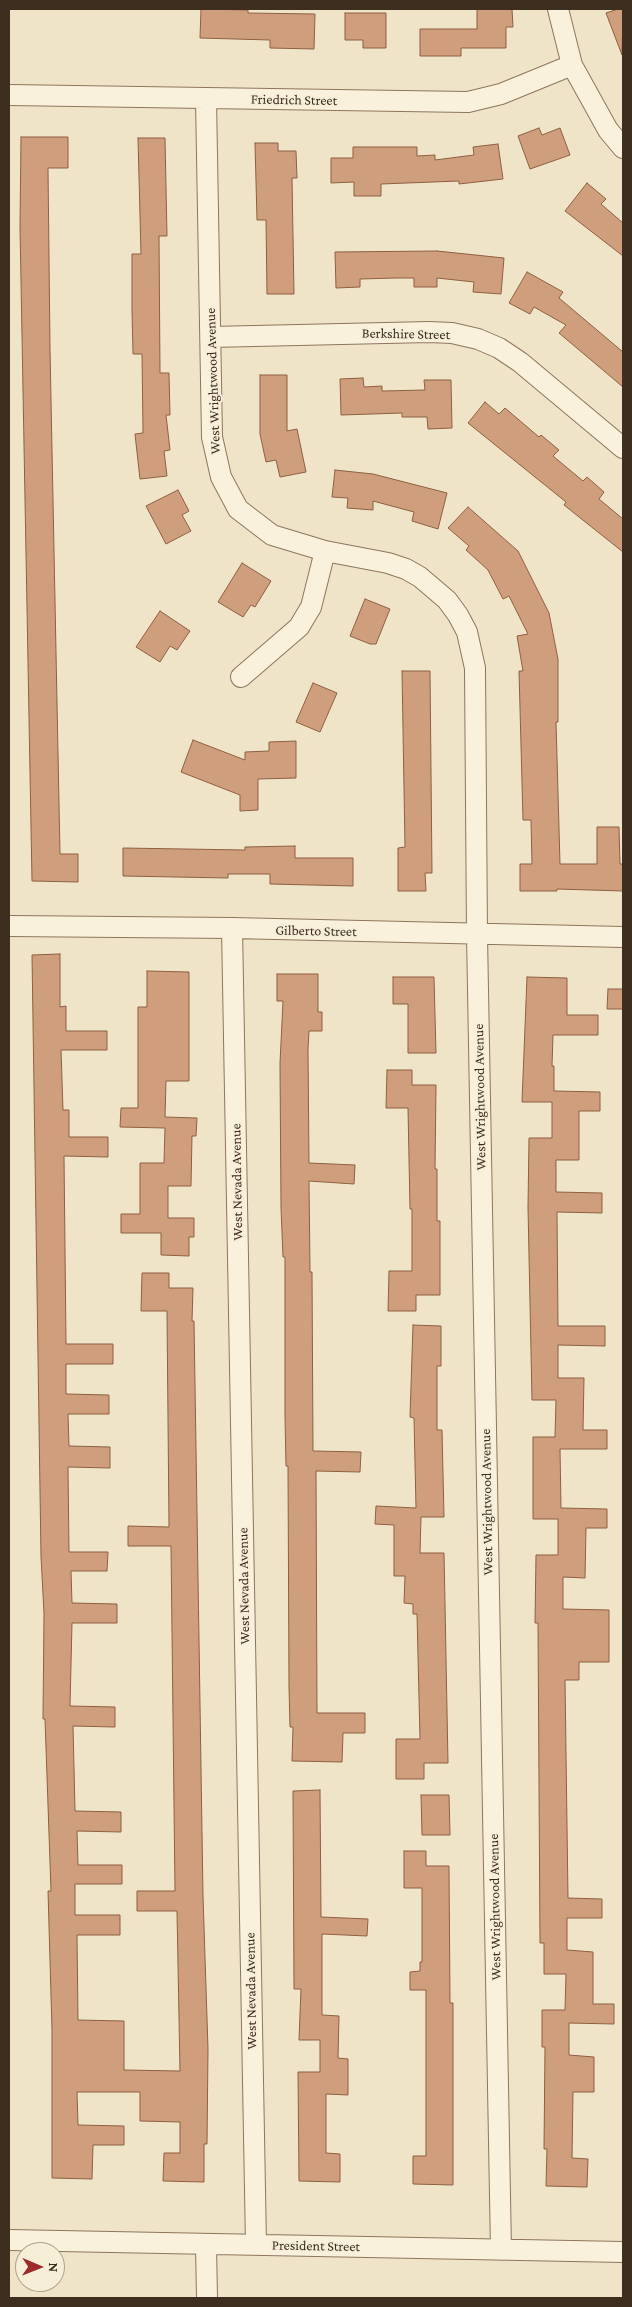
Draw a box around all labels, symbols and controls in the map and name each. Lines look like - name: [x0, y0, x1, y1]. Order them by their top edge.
- street label: Friedrich Street: [251, 91, 337, 109]
- street label: West Wrightwood Avenue: [202, 307, 224, 455]
- street label: Berkshire Street: [362, 325, 450, 343]
- street label: Gilberto Street: [275, 922, 357, 940]
- street label: West Wrightwood Avenue: [470, 1024, 490, 1170]
- street label: West Nevada Avenue: [228, 1123, 246, 1241]
- street label: West Wrightwood Avenue: [477, 1429, 497, 1575]
- street label: West Nevada Avenue: [235, 1527, 253, 1645]
- street label: West Wrightwood Avenue: [485, 1834, 505, 1980]
- street label: West Nevada Avenue: [242, 1932, 260, 2050]
- street label: President Street: [272, 2237, 360, 2255]
- north arrow: [15, 2242, 65, 2292]
- text: N: [46, 2262, 62, 2272]

